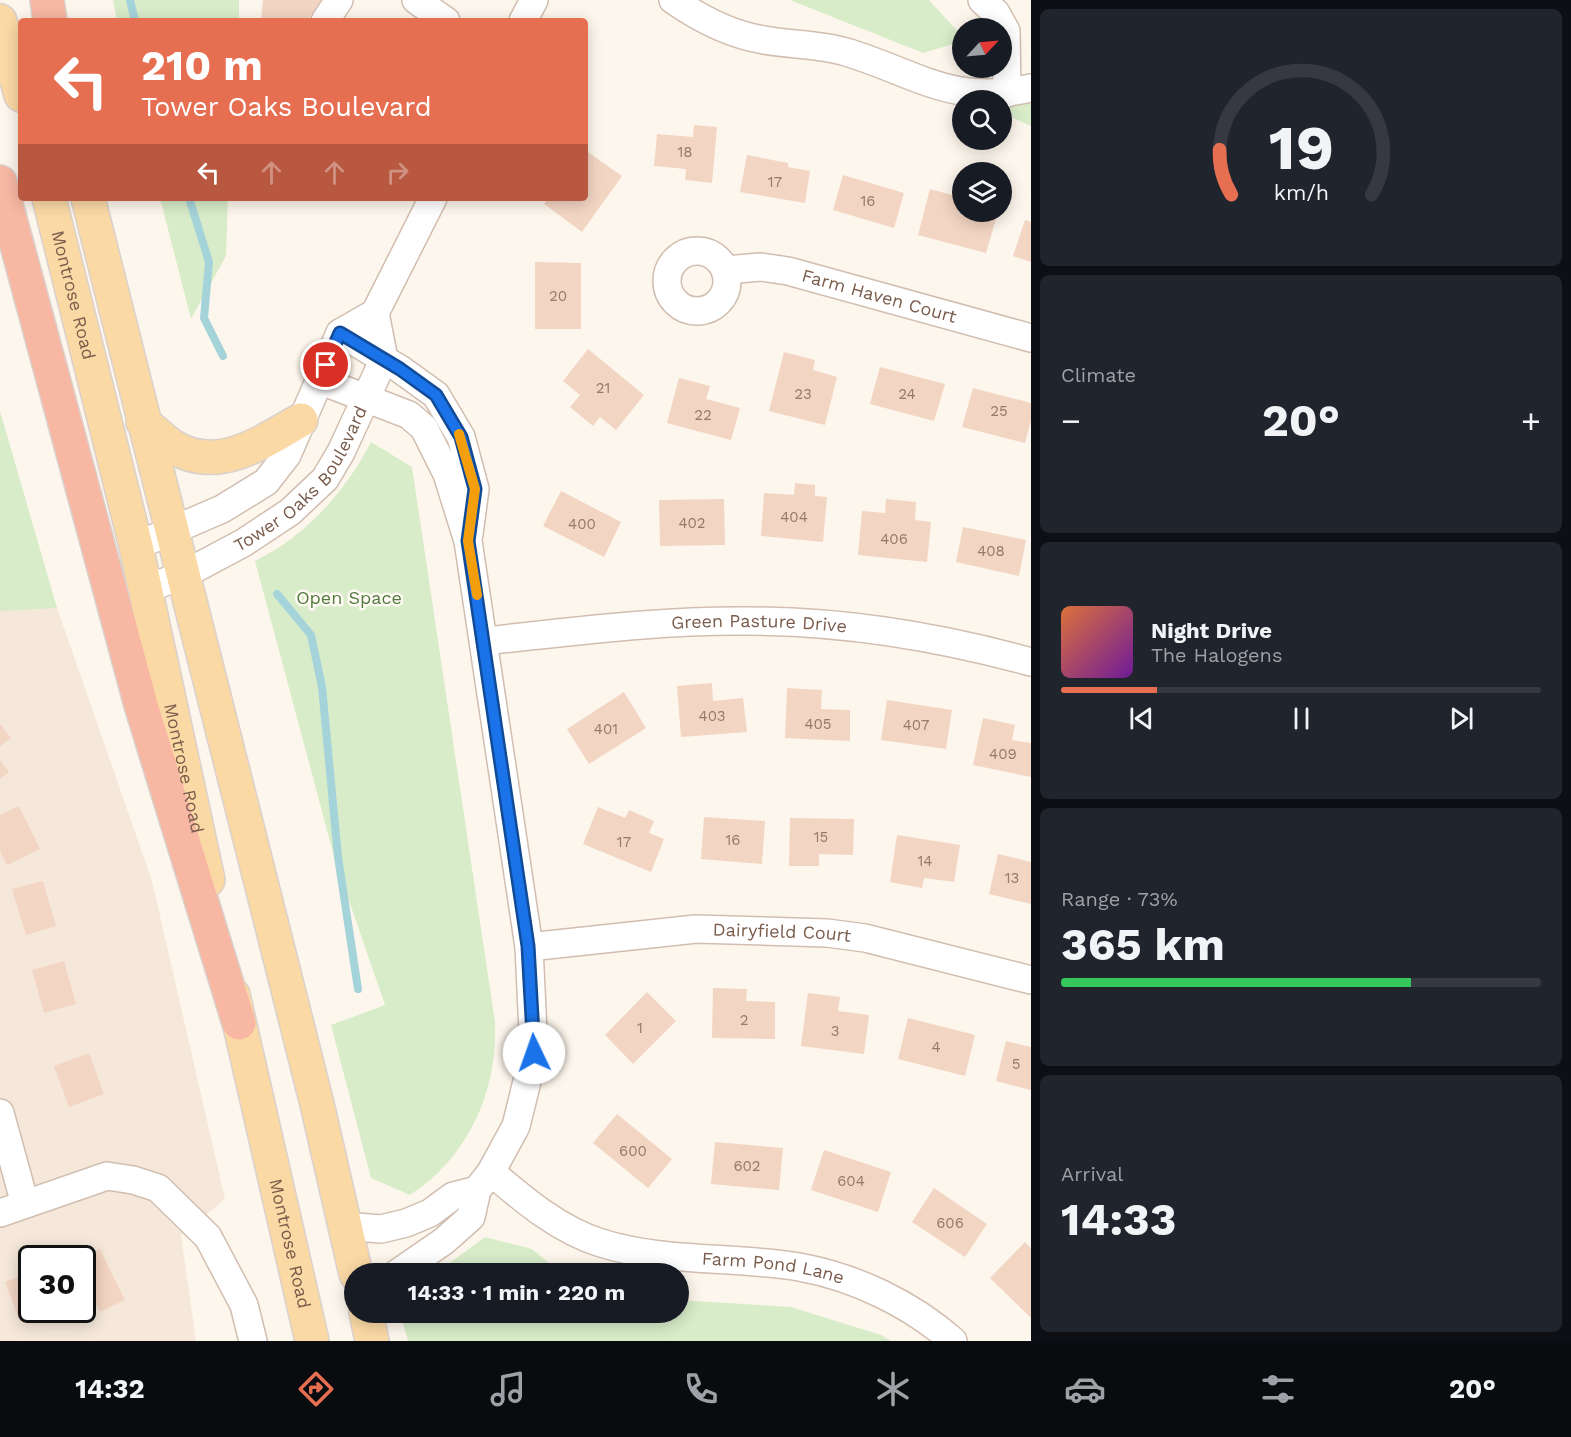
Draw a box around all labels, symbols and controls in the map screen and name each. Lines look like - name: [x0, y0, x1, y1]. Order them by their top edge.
- north arrow: [952, 18, 1012, 78]
- map controls: [952, 18, 1012, 222]
- text: 210 m: [141, 41, 263, 90]
- icon: left: [42, 42, 120, 120]
- button: search: [952, 90, 1012, 150]
- text: Tower Oaks Boulevard: [141, 91, 432, 123]
- text: 19: [1268, 111, 1334, 184]
- house number: 18: [677, 143, 693, 161]
- icon: left: [192, 156, 225, 189]
- icon: ahead: [255, 156, 288, 189]
- icon: ahead: [318, 156, 351, 189]
- icon: right: [381, 156, 414, 189]
- button: layers: [952, 162, 1012, 222]
- house number: 17: [768, 173, 782, 191]
- text: km/h: [1273, 180, 1329, 205]
- house number: 16: [861, 192, 875, 210]
- street label: Montrose Road: [47, 228, 100, 362]
- street label: Farm Haven Court: [800, 264, 959, 327]
- house number: 20: [549, 287, 567, 305]
- pin: [300, 339, 351, 390]
- icon: arrive: [309, 348, 342, 381]
- text: Climate: [1061, 363, 1136, 387]
- house number: 21: [596, 379, 610, 397]
- house number: 23: [794, 385, 812, 403]
- house number: 24: [898, 385, 916, 403]
- text: 20°: [1262, 394, 1340, 447]
- text: −: [1061, 401, 1081, 440]
- text: +: [1521, 401, 1541, 440]
- street label: Tower Oaks Boulevard: [230, 402, 371, 556]
- house number: 25: [990, 402, 1008, 420]
- house number: 22: [694, 406, 712, 424]
- house number: 404: [780, 508, 808, 526]
- house number: 402: [678, 514, 706, 532]
- house number: 400: [568, 515, 596, 533]
- house number: 406: [880, 530, 908, 548]
- house number: 408: [977, 542, 1005, 560]
- park label: Open Space: [296, 587, 402, 608]
- street label: Green Pasture Drive: [671, 610, 848, 636]
- text: Night Drive: [1151, 618, 1272, 643]
- text: The Halogens: [1151, 643, 1283, 667]
- street label: Montrose Road: [160, 701, 209, 835]
- icon: previous: [1125, 702, 1158, 735]
- icon: pause: [1285, 702, 1318, 735]
- icon: next: [1445, 702, 1478, 735]
- house number: 403: [699, 707, 725, 725]
- house number: 405: [804, 715, 832, 733]
- house number: 407: [903, 716, 929, 734]
- house number: 401: [594, 720, 618, 738]
- house number: 409: [989, 745, 1017, 763]
- house number: 15: [814, 828, 828, 846]
- house number: 16: [726, 831, 740, 849]
- house number: 17: [617, 833, 631, 851]
- house number: 14: [917, 852, 933, 870]
- house number: 13: [1005, 869, 1019, 887]
- text: Range · 73%: [1061, 887, 1178, 911]
- text: 365 km: [1061, 918, 1225, 971]
- street label: Dairyfield Court: [712, 919, 853, 946]
- house number: 2: [740, 1011, 748, 1029]
- house number: 1: [637, 1019, 643, 1037]
- position arrow: [502, 1021, 566, 1085]
- house number: 3: [831, 1022, 839, 1040]
- house number: 4: [931, 1038, 941, 1056]
- house number: 5: [1012, 1055, 1020, 1073]
- house number: 600: [619, 1142, 647, 1160]
- house number: 602: [733, 1157, 761, 1175]
- text: Arrival: [1061, 1162, 1123, 1186]
- house number: 604: [837, 1172, 865, 1190]
- street label: Montrose Road: [265, 1177, 315, 1310]
- text: 14:33: [1061, 1193, 1176, 1246]
- house number: 606: [936, 1214, 964, 1232]
- speed limit sign: 30: [18, 1245, 96, 1323]
- street label: Farm Pond Lane: [701, 1248, 847, 1288]
- text: 14:33 · 1 min · 220 m: [408, 1280, 625, 1305]
- icon: directions: [295, 1368, 337, 1410]
- icon: music: [487, 1368, 529, 1410]
- icon: phone: [680, 1368, 722, 1410]
- icon: climate: [872, 1368, 914, 1410]
- icon: car: [1064, 1368, 1106, 1410]
- icon: filters: [1257, 1368, 1299, 1410]
- text: 14:32: [75, 1373, 145, 1405]
- text: 20°: [1449, 1373, 1496, 1405]

